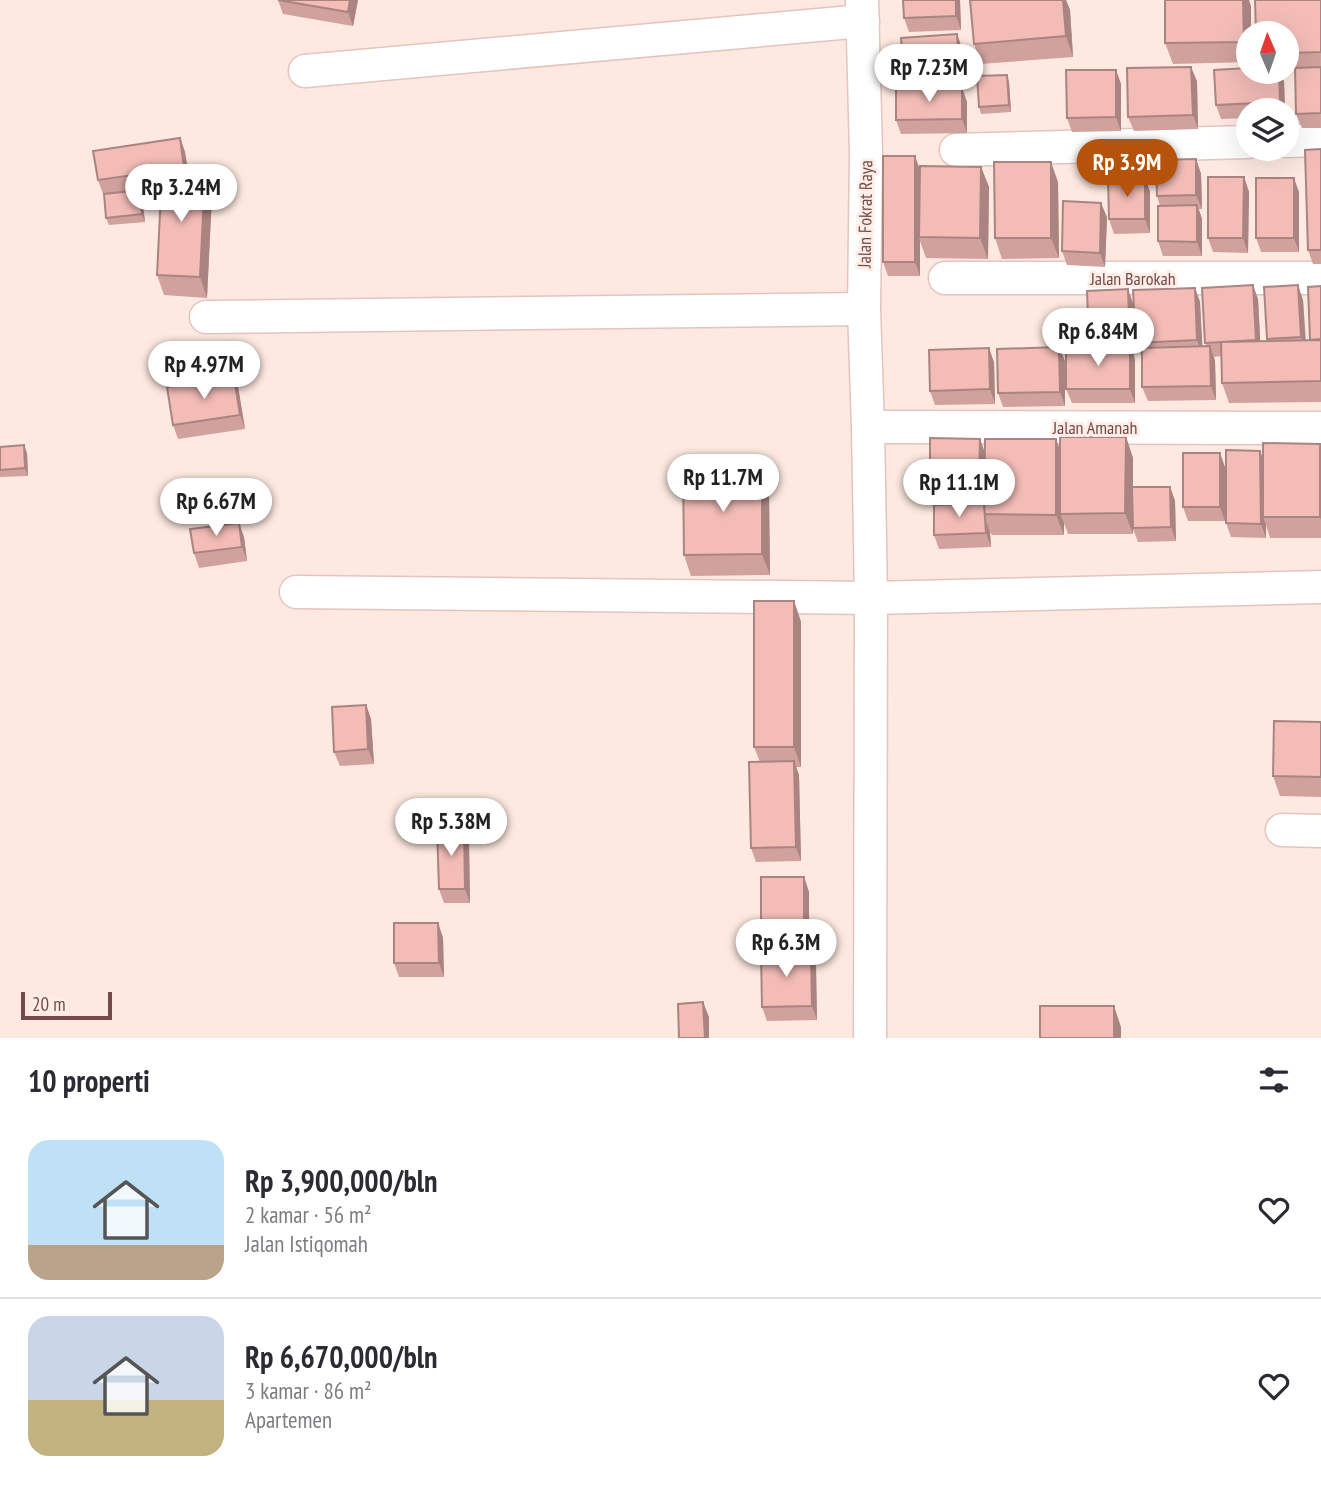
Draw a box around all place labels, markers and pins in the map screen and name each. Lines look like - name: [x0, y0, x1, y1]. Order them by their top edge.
- pin: Rp 7.23M: [857, 44, 1001, 104]
- pin: Rp 3.9M: [1062, 140, 1192, 199]
- pin: Rp 3.24M: [109, 164, 253, 224]
- pin: Rp 6.84M: [1026, 308, 1170, 368]
- pin: Rp 4.97M: [132, 342, 276, 401]
- pin: Rp 11.7M: [651, 454, 795, 514]
- pin: Rp 11.1M: [887, 460, 1031, 519]
- pin: Rp 6.67M: [144, 478, 288, 538]
- pin: Rp 5.38M: [379, 798, 523, 858]
- pin: Rp 6.3M: [721, 920, 851, 979]

